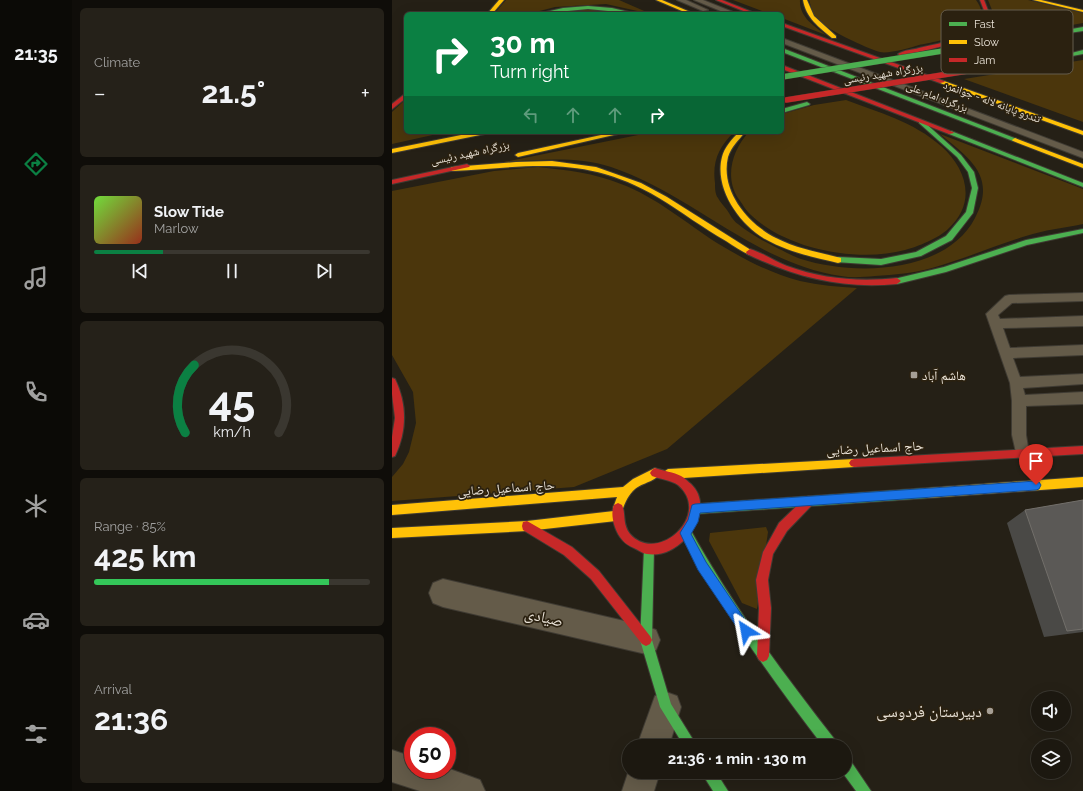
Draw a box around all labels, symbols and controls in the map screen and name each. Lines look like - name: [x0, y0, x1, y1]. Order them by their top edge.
- legend: [941, 10, 1073, 74]
- text: Fast: [974, 18, 995, 31]
- text: 30 m: [490, 27, 556, 60]
- icon: right: [424, 28, 476, 80]
- text: Slow: [974, 36, 999, 49]
- text: 21:35: [14, 43, 58, 64]
- text: Jam: [974, 54, 995, 67]
- text: Climate: [94, 55, 140, 70]
- text: Turn right: [490, 61, 569, 82]
- street label: بزرگراه شهید رئیسی: [842, 61, 924, 87]
- text: 21.5°: [202, 75, 265, 110]
- street label: تندرو پایانه لاله - جوانمرد: [941, 78, 1043, 126]
- street label: بزرگراه امام علی: [904, 79, 970, 115]
- text: −: [94, 80, 106, 106]
- text: +: [361, 80, 370, 106]
- icon: left: [520, 104, 542, 126]
- icon: ahead: [562, 104, 584, 126]
- icon: ahead: [604, 104, 626, 126]
- icon: right: [646, 104, 668, 126]
- street label: بزرگراه شهید رئیسی: [429, 138, 511, 168]
- icon: directions: [22, 150, 50, 178]
- text: Slow Tide: [154, 203, 224, 221]
- text: Marlow: [154, 221, 199, 236]
- icon: previous: [129, 260, 151, 282]
- icon: pause: [221, 260, 243, 282]
- icon: next: [313, 260, 335, 282]
- icon: music: [22, 264, 50, 292]
- place label: هاشم آباد: [922, 368, 966, 384]
- marker: هاشم آباد: [909, 370, 919, 380]
- text: 45: [209, 377, 255, 426]
- icon: phone: [22, 378, 50, 406]
- text: km/h: [213, 424, 251, 440]
- street label: حاج اسماعیل رضایی: [826, 438, 924, 460]
- pin: [1019, 444, 1053, 485]
- icon: arrive: [1025, 450, 1047, 472]
- street label: حاج اسماعیل رضایی: [457, 477, 555, 501]
- icon: climate: [22, 492, 50, 520]
- text: Range · 85%: [94, 519, 166, 534]
- text: 425 km: [94, 539, 197, 574]
- street label: صیادی: [523, 603, 565, 632]
- icon: car: [22, 606, 50, 634]
- position arrow: [725, 610, 767, 652]
- text: Arrival: [94, 682, 132, 697]
- map controls: [1031, 691, 1071, 779]
- button: sound: [1031, 691, 1071, 731]
- text: 21:36: [94, 702, 168, 737]
- place label: دبیرستان فردوسی: [876, 702, 982, 722]
- marker: دبیرستان فردوسی: [985, 706, 995, 716]
- icon: filters: [22, 720, 50, 748]
- speed limit sign: 50: [404, 727, 456, 779]
- button: layers: [1031, 739, 1071, 779]
- text: 21:36 · 1 min · 130 m: [668, 750, 806, 768]

